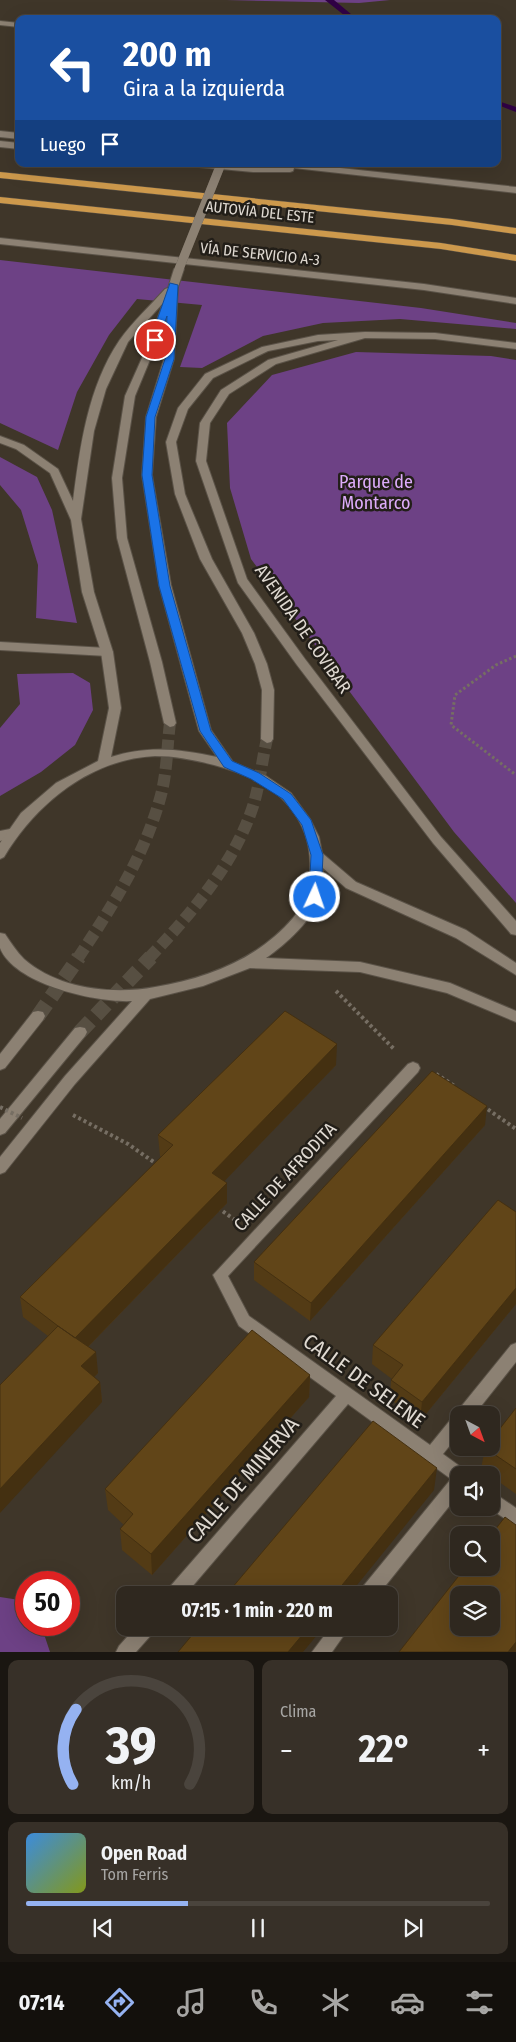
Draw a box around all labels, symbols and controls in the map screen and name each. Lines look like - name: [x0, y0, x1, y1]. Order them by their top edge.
- text: 200 m: [123, 33, 211, 75]
- icon: left: [40, 35, 105, 100]
- text: Gira a la izquierda: [123, 75, 285, 102]
- icon: arrive: [96, 130, 124, 158]
- text: Luego: [40, 133, 86, 156]
- street label: AUTOVÍA DEL ESTE: [205, 197, 315, 227]
- street label: VÍA DE SERVICIO A-3: [199, 239, 321, 269]
- pin: [134, 319, 176, 361]
- icon: arrive: [141, 326, 169, 354]
- park label: Parque de Montarco: [339, 471, 413, 514]
- street label: AVENIDA DE COVIBAR: [250, 560, 356, 698]
- position arrow: [288, 870, 340, 922]
- street label: CALLE DE AFRODITA: [229, 1118, 341, 1236]
- street label: CALLE DE SELENE: [298, 1328, 430, 1434]
- north arrow: [450, 1406, 500, 1456]
- map controls: [450, 1406, 500, 1636]
- street label: CALLE DE MINERVA: [181, 1412, 305, 1548]
- button: sound: [450, 1466, 500, 1516]
- button: search: [450, 1526, 500, 1576]
- speed limit sign: 50: [15, 1571, 80, 1636]
- button: layers: [450, 1586, 500, 1636]
- text: 07:15 · 1 min · 220 m: [181, 1599, 333, 1622]
- text: Clima: [280, 1702, 316, 1721]
- text: 39: [104, 1714, 157, 1777]
- text: 22°: [358, 1726, 411, 1772]
- text: −: [280, 1734, 293, 1767]
- text: +: [477, 1734, 490, 1767]
- text: km/h: [111, 1772, 151, 1794]
- text: Open Road: [101, 1842, 187, 1865]
- text: Tom Ferris: [101, 1865, 168, 1884]
- icon: previous: [89, 1914, 117, 1942]
- icon: pause: [244, 1914, 272, 1942]
- icon: next: [399, 1914, 427, 1942]
- icon: directions: [102, 1985, 137, 2020]
- icon: music: [174, 1985, 209, 2020]
- icon: phone: [246, 1985, 281, 2020]
- icon: climate: [318, 1985, 353, 2020]
- icon: car: [390, 1985, 425, 2020]
- icon: filters: [462, 1985, 497, 2020]
- text: 07:14: [19, 1989, 64, 2016]

